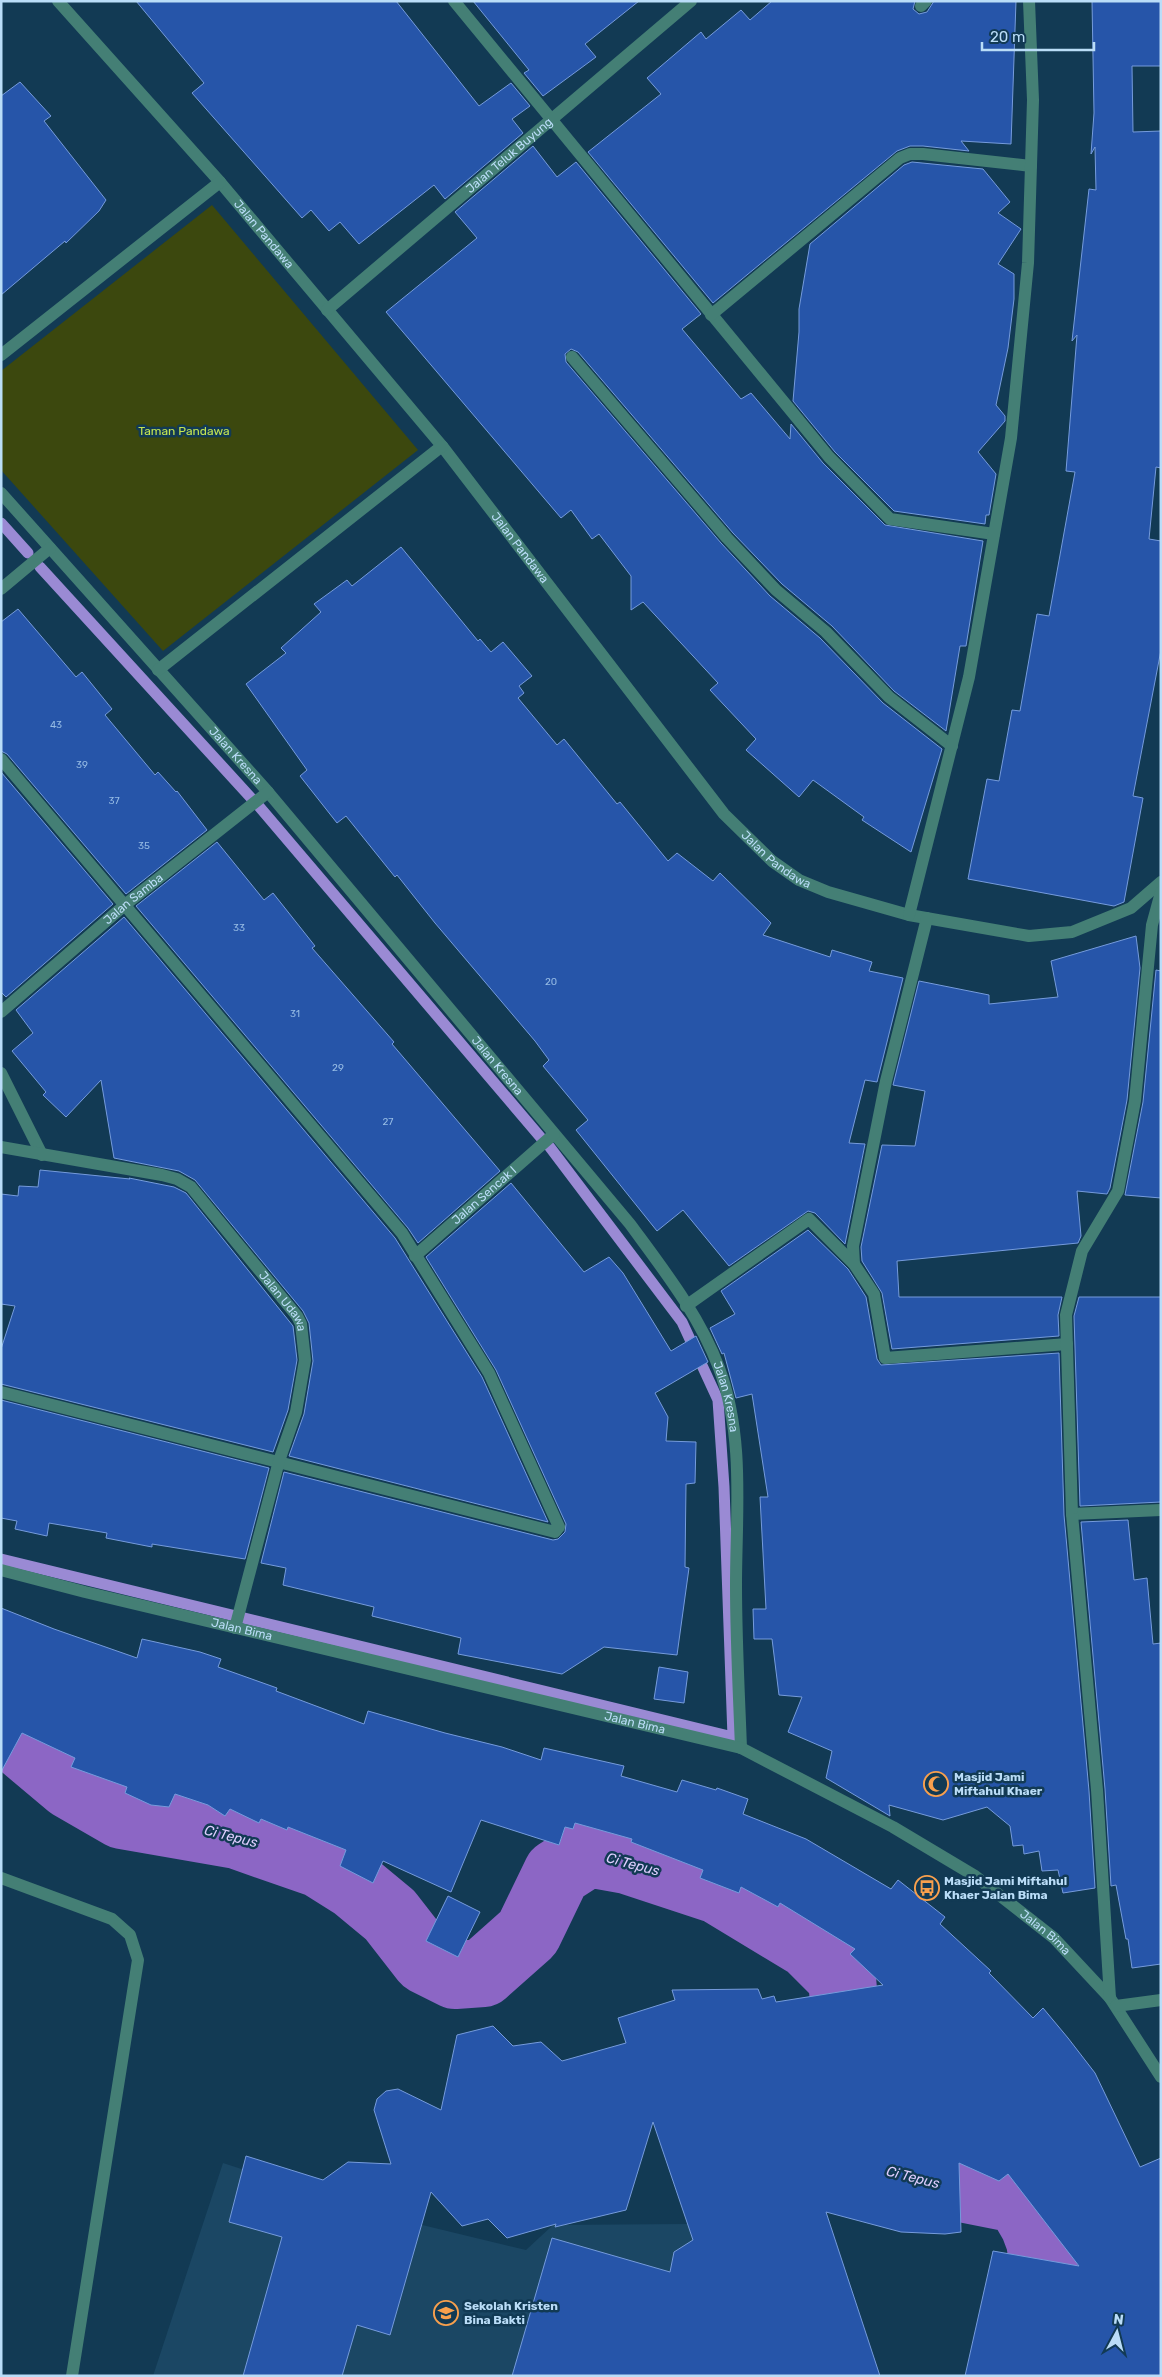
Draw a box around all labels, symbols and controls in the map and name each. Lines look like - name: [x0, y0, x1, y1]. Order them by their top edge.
- scale bar: [982, 20, 1094, 52]
- text: 20 m: [990, 28, 1025, 46]
- street label: Jalan Teluk Buyung: [463, 115, 555, 196]
- street label: Jalan Pandawa: [231, 197, 297, 271]
- park label: Taman Pandawa: [138, 424, 230, 438]
- street label: Jalan Pandawa: [488, 510, 551, 586]
- house number: 43: [50, 719, 62, 731]
- street label: Jalan Kresna: [206, 724, 265, 787]
- house number: 39: [76, 759, 88, 771]
- house number: 37: [108, 795, 120, 807]
- street label: Jalan Pandawa: [738, 828, 813, 891]
- house number: 35: [138, 840, 150, 852]
- street label: Jalan Samba: [101, 871, 166, 927]
- house number: 33: [233, 922, 245, 934]
- house number: 20: [545, 976, 557, 988]
- house number: 31: [290, 1008, 300, 1020]
- street label: Jalan Kresna: [469, 1033, 526, 1098]
- house number: 29: [332, 1062, 344, 1074]
- house number: 27: [383, 1116, 394, 1128]
- street label: Jalan Sencak I: [449, 1163, 519, 1227]
- street label: Jalan Udawa: [256, 1268, 309, 1332]
- street label: Jalan Kresna: [710, 1359, 741, 1433]
- street label: Jalan Bima: [210, 1615, 274, 1643]
- street label: Jalan Bima: [603, 1709, 667, 1737]
- place label: Masjid Jami Miftahul Khaer: [954, 1770, 1043, 1798]
- mosque icon: Masjid Jami Miftahul Khaer: [923, 1771, 949, 1797]
- water label: Ci Tepus: [202, 1822, 259, 1851]
- water label: Ci Tepus: [604, 1849, 661, 1880]
- place label: Masjid Jami Miftahul Khaer Jalan Bima: [944, 1874, 1067, 1902]
- bus stop icon: Masjid Jami Miftahul Khaer Jalan Bima: [914, 1875, 940, 1901]
- street label: Jalan Bima: [1017, 1907, 1073, 1958]
- water label: Ci Tepus: [884, 2163, 941, 2192]
- place label: Sekolah Kristen Bina Bakti: [464, 2299, 558, 2327]
- school or university icon: Sekolah Kristen Bina Bakti: [433, 2300, 459, 2326]
- north arrow: [1092, 2307, 1142, 2357]
- text: N: [1112, 2311, 1125, 2329]

